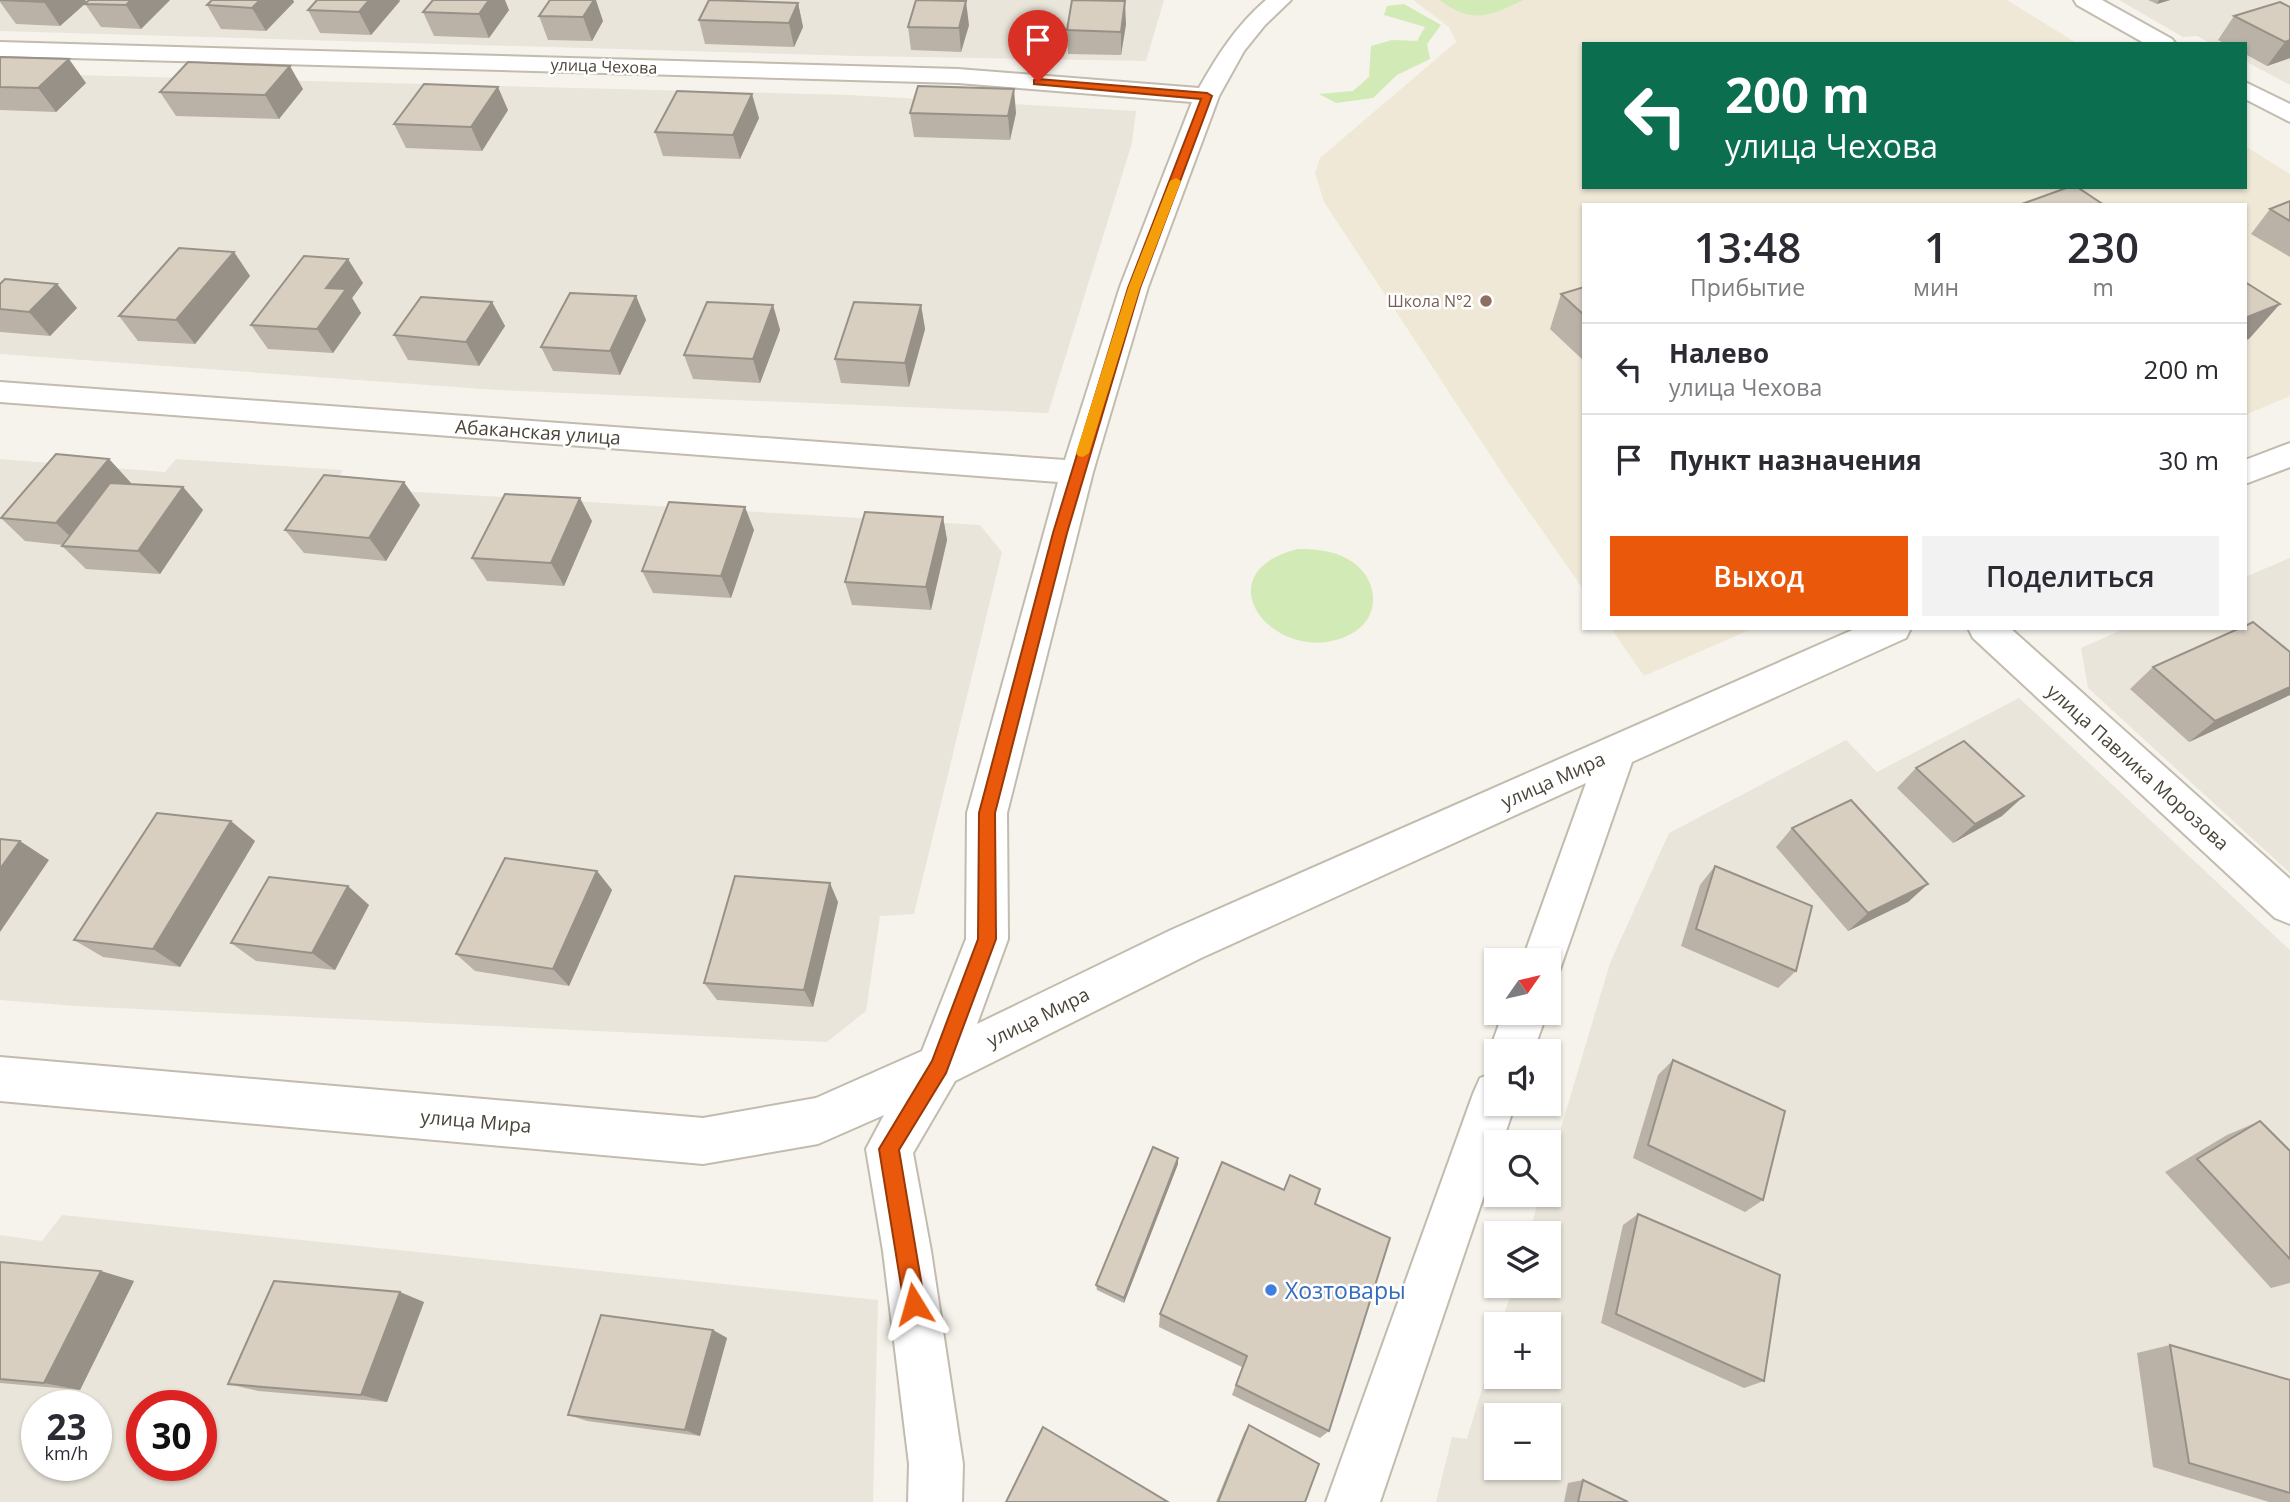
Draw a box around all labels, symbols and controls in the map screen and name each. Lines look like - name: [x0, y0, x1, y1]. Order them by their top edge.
- pin: [1008, 10, 1068, 82]
- icon: arrive: [1019, 21, 1057, 59]
- street label: улица Чехова: [550, 53, 658, 79]
- text: 200 m: [1725, 61, 1870, 127]
- icon: left: [1610, 70, 1701, 161]
- text: улица Чехова: [1725, 124, 1938, 167]
- text: 13:48: [1694, 218, 1801, 275]
- text: 1: [1924, 218, 1948, 275]
- text: 230: [2067, 218, 2139, 275]
- text: Прибытие: [1690, 271, 1805, 303]
- text: мин: [1913, 271, 1959, 303]
- text: m: [2092, 271, 2114, 303]
- place label: Школа N°2: [1387, 290, 1472, 312]
- marker: Школа N°2: [1478, 293, 1494, 309]
- text: Налево: [1669, 335, 1769, 371]
- icon: left: [1610, 350, 1648, 388]
- text: 200 m: [2144, 351, 2219, 387]
- text: улица Чехова: [1669, 371, 1822, 403]
- street label: Абаканская улица: [454, 413, 622, 451]
- icon: arrive: [1610, 441, 1648, 479]
- text: Пункт назначения: [1669, 442, 1922, 478]
- text: 30 m: [2158, 442, 2219, 478]
- button: Выход: [1610, 536, 1908, 616]
- button: Поделиться: [1922, 536, 2219, 616]
- street label: улица Павлика Морозова: [2041, 678, 2235, 856]
- street label: улица Мира: [1497, 746, 1609, 814]
- north arrow: [1484, 948, 1561, 1026]
- map controls: [1484, 948, 1561, 1480]
- street label: улица Мира: [982, 981, 1094, 1053]
- button: sound: [1484, 1039, 1561, 1116]
- street label: улица Мира: [419, 1103, 533, 1139]
- button: search: [1484, 1130, 1561, 1207]
- button: layers: [1484, 1221, 1561, 1298]
- position arrow: [877, 1267, 951, 1341]
- place label: Хозтовары: [1285, 1274, 1406, 1306]
- marker: Хозтовары: [1263, 1282, 1279, 1298]
- button: +: [1484, 1312, 1561, 1389]
- speed limit sign: 30: [126, 1390, 217, 1481]
- text: 23: [46, 1403, 87, 1450]
- button: −: [1484, 1403, 1561, 1480]
- text: km/h: [45, 1441, 88, 1465]

